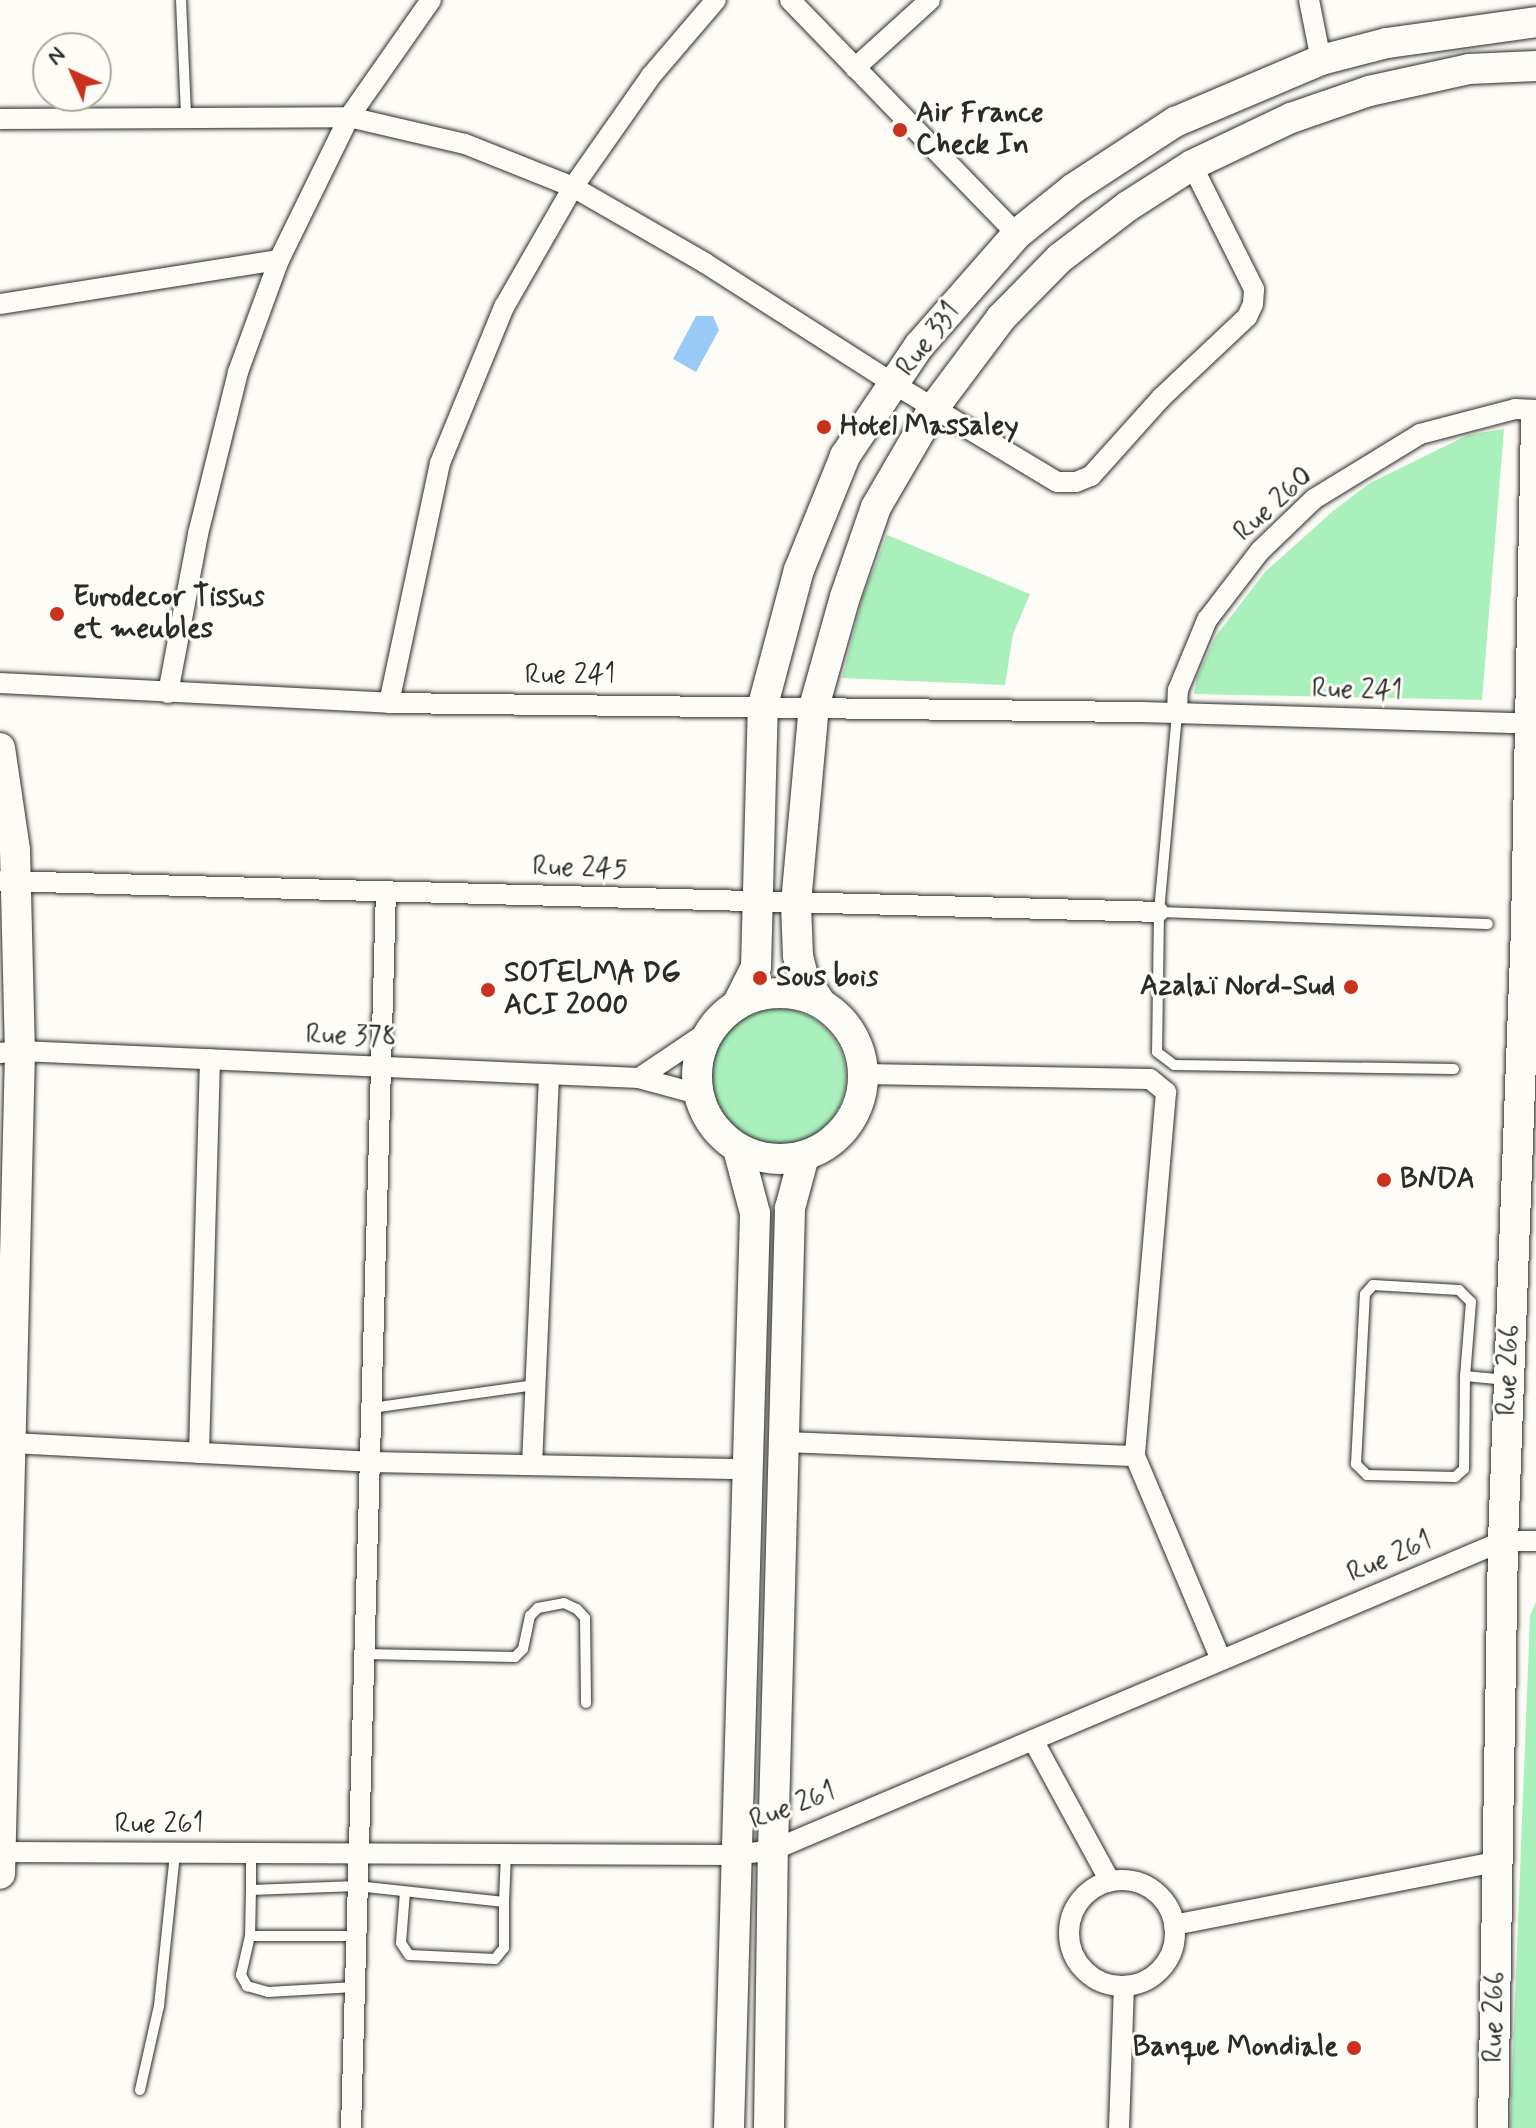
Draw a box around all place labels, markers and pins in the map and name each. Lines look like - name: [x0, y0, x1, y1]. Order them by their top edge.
- place label: Air France Check In: [916, 97, 1047, 163]
- marker: Air France Check In: [891, 121, 909, 139]
- place label: Hotel Massaley: [840, 410, 1015, 444]
- marker: Hotel Massaley: [815, 418, 833, 436]
- place label: Eurodecor Tissus et meubles: [73, 581, 258, 647]
- marker: Eurodecor Tissus et meubles: [48, 605, 66, 623]
- place label: SOTELMA DG ACI 2000: [504, 957, 681, 1023]
- place label: Sous bois: [776, 961, 879, 995]
- marker: Sous bois: [751, 969, 769, 987]
- place label: Azalaï Nord-Sud: [1140, 970, 1335, 1004]
- marker: Azalaï Nord-Sud: [1342, 978, 1360, 996]
- marker: SOTELMA DG ACI 2000: [479, 981, 497, 999]
- place label: BNDA: [1400, 1163, 1475, 1197]
- marker: BNDA: [1375, 1171, 1393, 1189]
- place label: Banque Mondiale: [1133, 2031, 1338, 2065]
- marker: Banque Mondiale: [1345, 2039, 1363, 2057]

